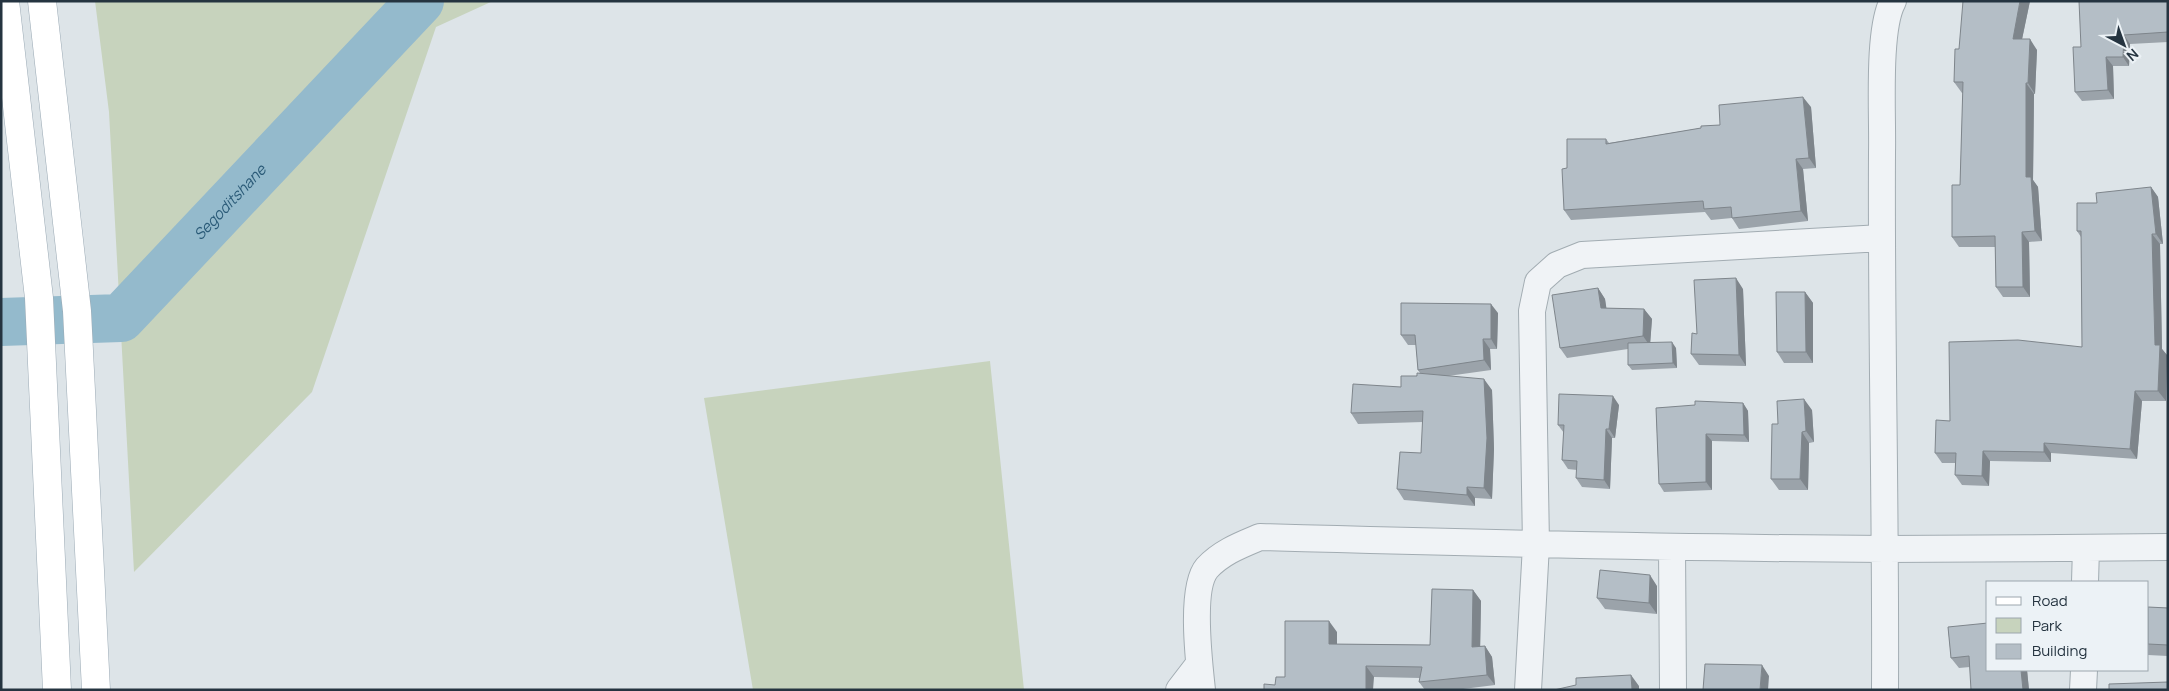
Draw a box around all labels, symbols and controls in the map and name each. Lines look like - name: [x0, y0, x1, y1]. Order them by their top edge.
- north arrow: [2099, 20, 2149, 70]
- text: N: [2123, 45, 2143, 66]
- water label: Segoditshane: [189, 159, 271, 245]
- legend: [1986, 581, 2149, 671]
- text: Road: [2032, 590, 2068, 611]
- text: Park: [2032, 615, 2062, 636]
- text: Building: [2032, 640, 2087, 661]

